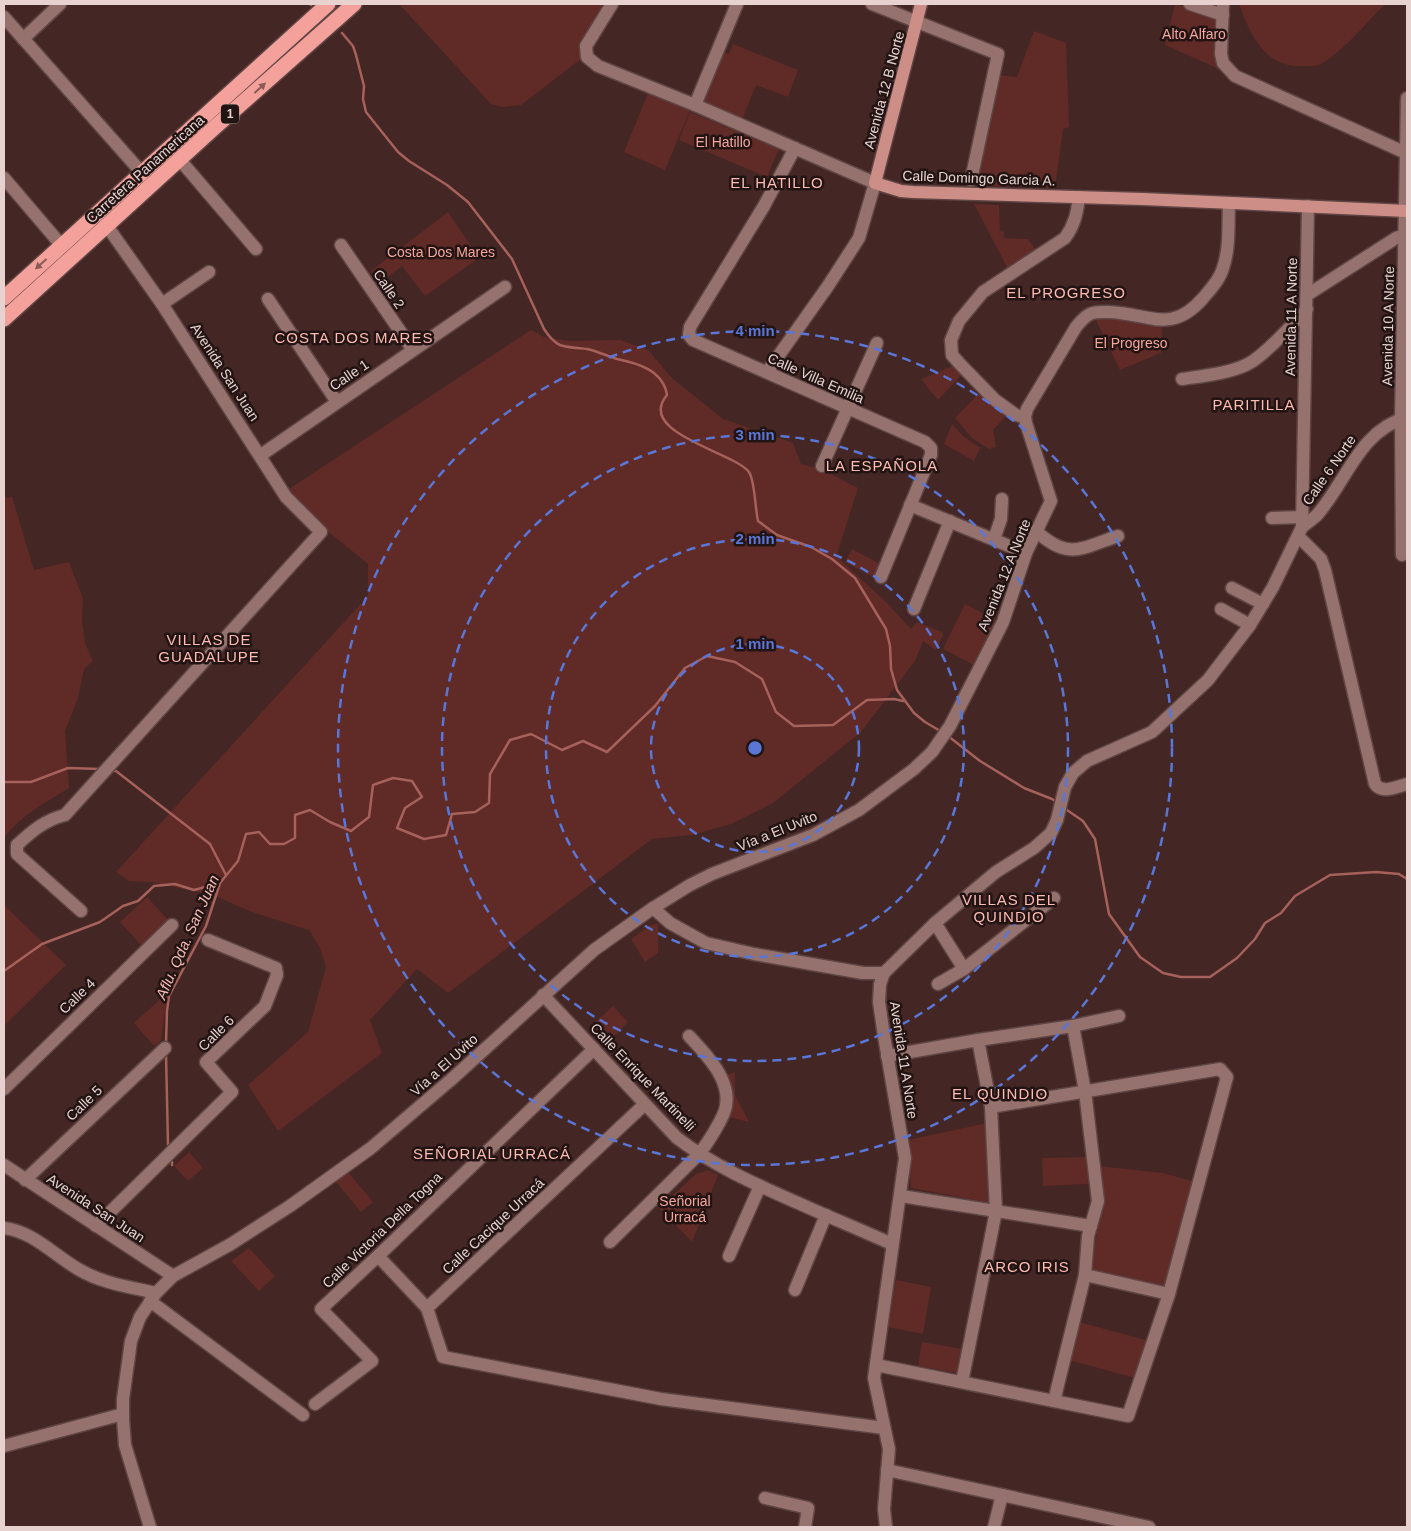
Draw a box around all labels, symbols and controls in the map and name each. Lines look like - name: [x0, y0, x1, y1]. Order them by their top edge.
- park label: Alto Alfaro: [1162, 26, 1226, 42]
- street label: Avenida 12 B Norte: [861, 29, 907, 151]
- one-way arrow: [254, 82, 266, 94]
- road number: 1: [221, 105, 239, 124]
- street label: Carretera Panamericana: [83, 112, 207, 226]
- park label: El Hatillo: [695, 134, 751, 150]
- street label: Calle Domingo Garcia A.: [902, 167, 1056, 189]
- district label: EL HATILLO: [730, 174, 824, 191]
- park label: Costa Dos Mares: [387, 244, 495, 260]
- street label: Avenida 11 A Norte: [1282, 257, 1300, 376]
- one-way arrow: [35, 259, 48, 270]
- street label: Calle 2: [370, 266, 408, 312]
- street label: Avenida 10 A Norte: [1379, 266, 1397, 386]
- district label: EL PROGRESO: [1006, 284, 1126, 301]
- street label: Avenida San Juan: [187, 320, 263, 424]
- text: 4 min: [735, 322, 775, 339]
- district label: COSTA DOS MARES: [275, 329, 433, 346]
- park label: El Progreso: [1094, 335, 1168, 351]
- street label: Calle Villa Emilia: [765, 350, 867, 407]
- street label: Calle 1: [326, 356, 372, 394]
- district label: PARITILLA: [1213, 396, 1295, 413]
- text: 3 min: [735, 426, 775, 443]
- street label: Calle 6 Norte: [1299, 432, 1359, 508]
- district label: LA ESPAÑOLA: [826, 457, 938, 474]
- street label: Avenida 12 A Norte: [974, 516, 1034, 633]
- text: 2 min: [735, 530, 775, 547]
- district label: VILLAS DE GUADALUPE: [158, 631, 260, 665]
- text: 1 min: [735, 635, 775, 652]
- centre of rings: [746, 739, 764, 757]
- street label: Vía a El Uvito: [735, 808, 820, 854]
- water label: Aflu. Qda. San Juan: [152, 872, 222, 1003]
- district label: VILLAS DEL QUINDIO: [962, 891, 1056, 925]
- street label: Calle 4: [56, 975, 98, 1017]
- street label: Avenida 11 A Norte: [887, 1000, 921, 1120]
- street label: Calle 6: [195, 1012, 237, 1054]
- street label: Calle Enrique Martinelli: [587, 1020, 699, 1134]
- street label: Vía a El Uvito: [407, 1031, 481, 1099]
- street label: Calle 5: [63, 1082, 105, 1124]
- district label: EL QUINDIO: [952, 1085, 1048, 1102]
- district label: SEÑORIAL URRACÁ: [413, 1145, 571, 1162]
- street label: Calle Victoria Della Togna: [319, 1169, 445, 1291]
- street label: Avenida San Juan: [44, 1170, 148, 1246]
- street label: Calle Cacique Urracá: [439, 1175, 547, 1277]
- park label: Señorial Urracá: [659, 1193, 711, 1225]
- district label: ARCO IRIS: [984, 1258, 1070, 1275]

